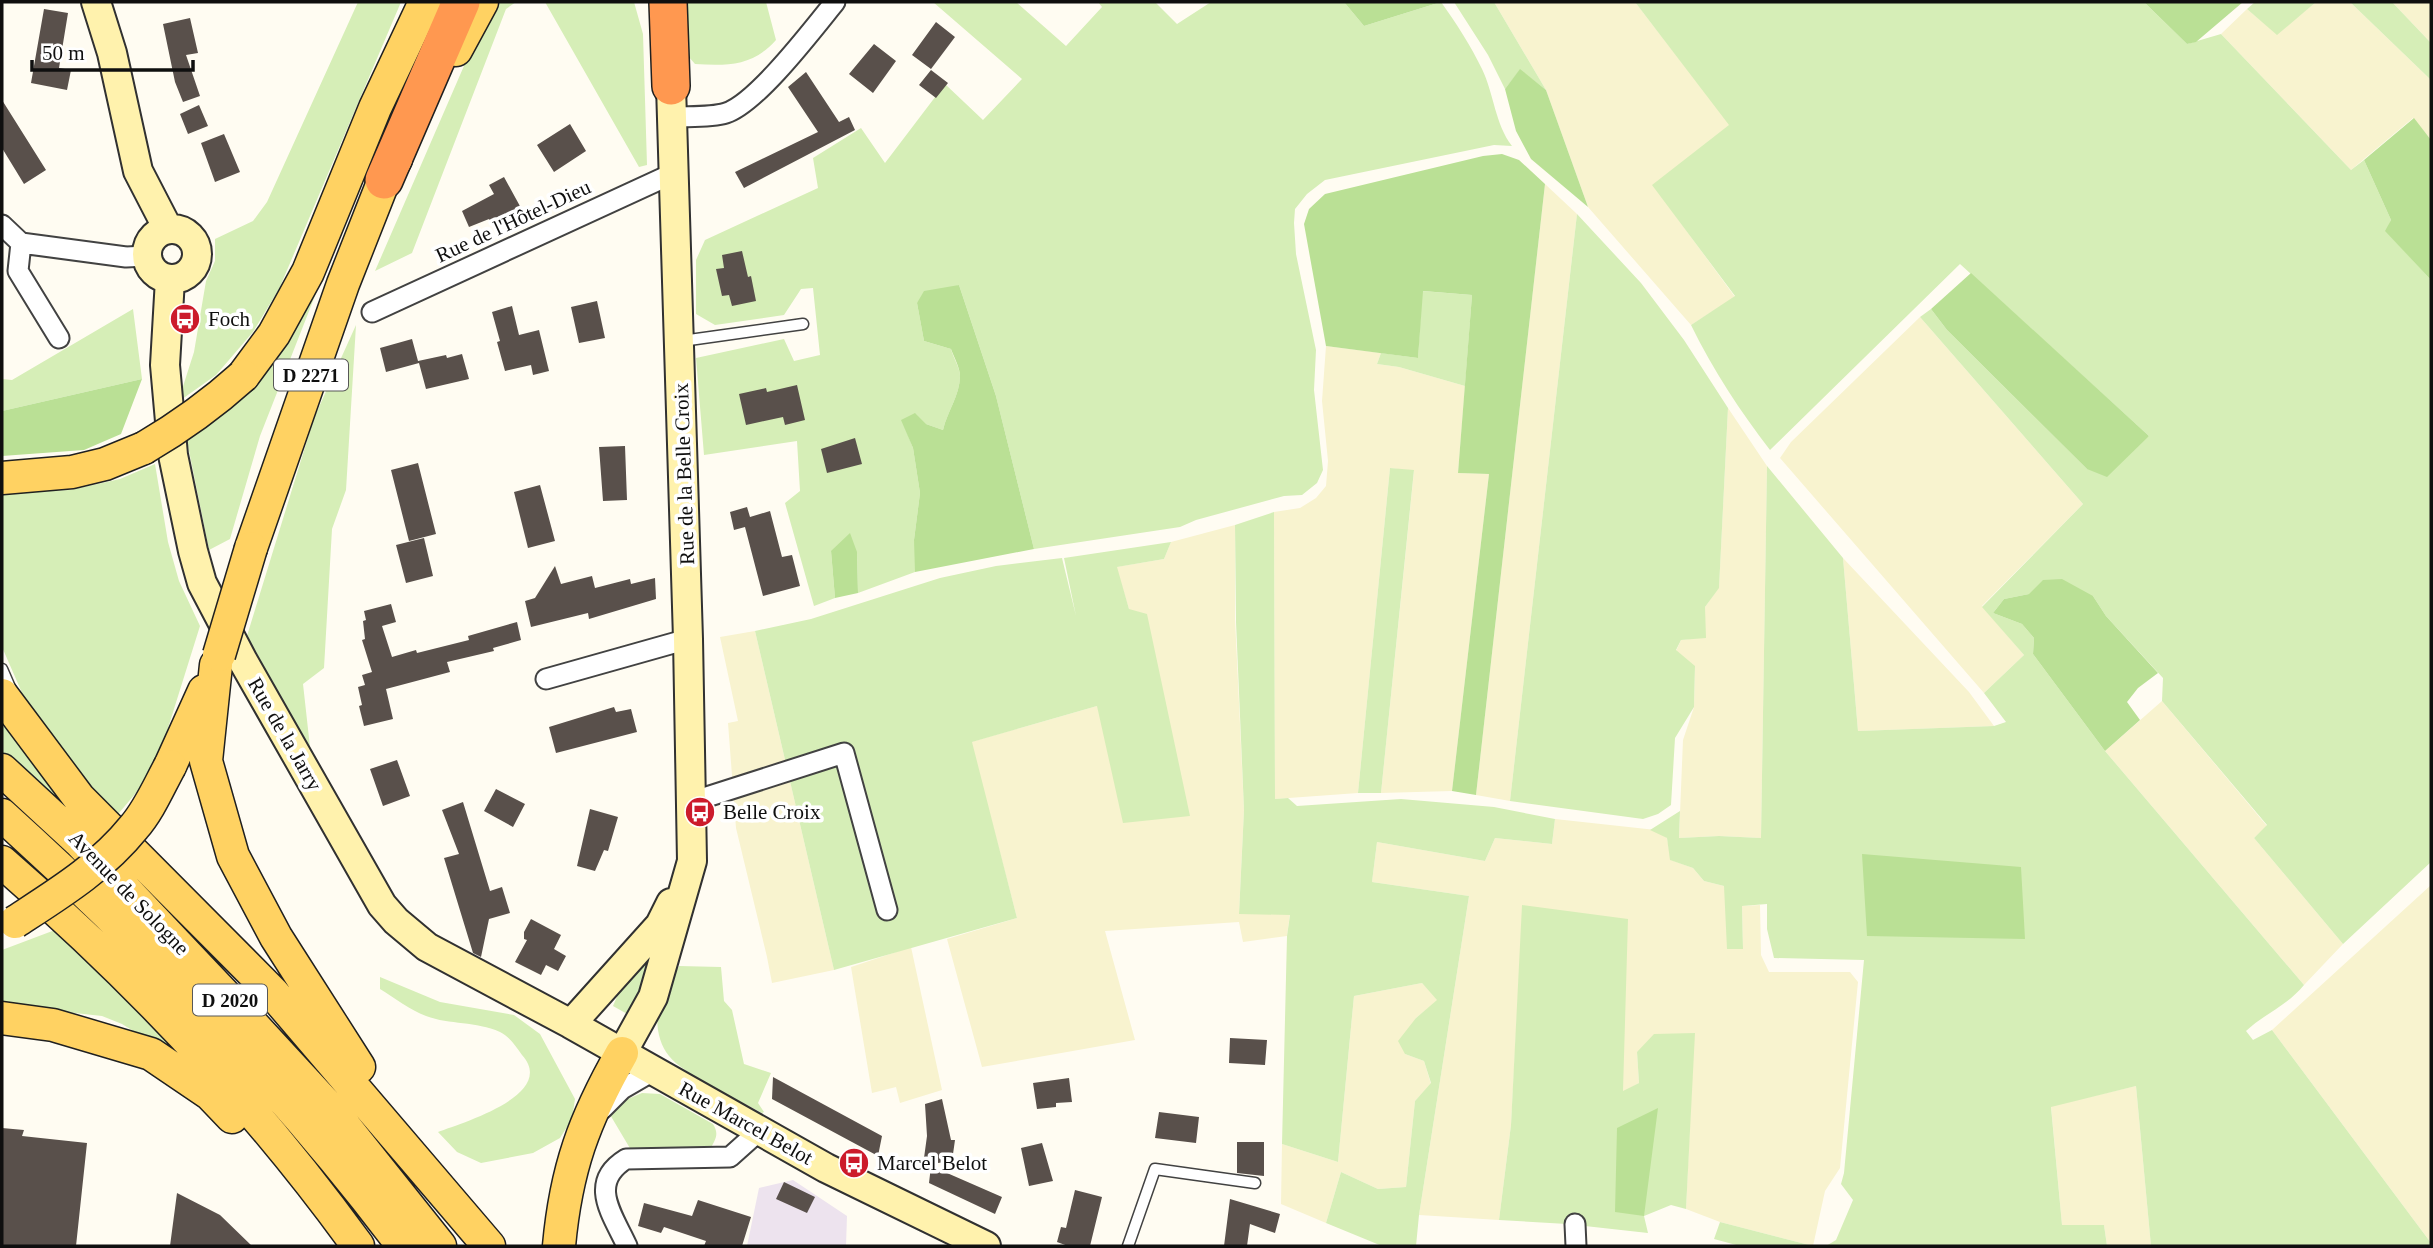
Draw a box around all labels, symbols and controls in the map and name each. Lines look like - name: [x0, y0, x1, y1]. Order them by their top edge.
- scale bar: [32, 28, 192, 72]
- text: 50 m: [42, 41, 85, 65]
- street label: Rue de l'Hôtel-Dieu: [432, 174, 595, 267]
- bus stop icon: Foch: [168, 302, 202, 336]
- place label: Foch: [208, 307, 251, 331]
- road number: D 2271: [274, 360, 348, 390]
- street label: Rue de la Belle Croix: [669, 382, 699, 565]
- street label: Rue de la Jarry: [243, 673, 327, 795]
- bus stop icon: Belle Croix: [683, 795, 717, 829]
- place label: Belle Croix: [723, 800, 821, 824]
- street label: Avenue de Sologne: [64, 826, 194, 960]
- road number: D 2020: [193, 984, 267, 1016]
- street label: Rue Marcel Belot: [675, 1076, 817, 1170]
- bus stop icon: Marcel Belot: [837, 1146, 871, 1180]
- place label: Marcel Belot: [877, 1151, 987, 1175]

